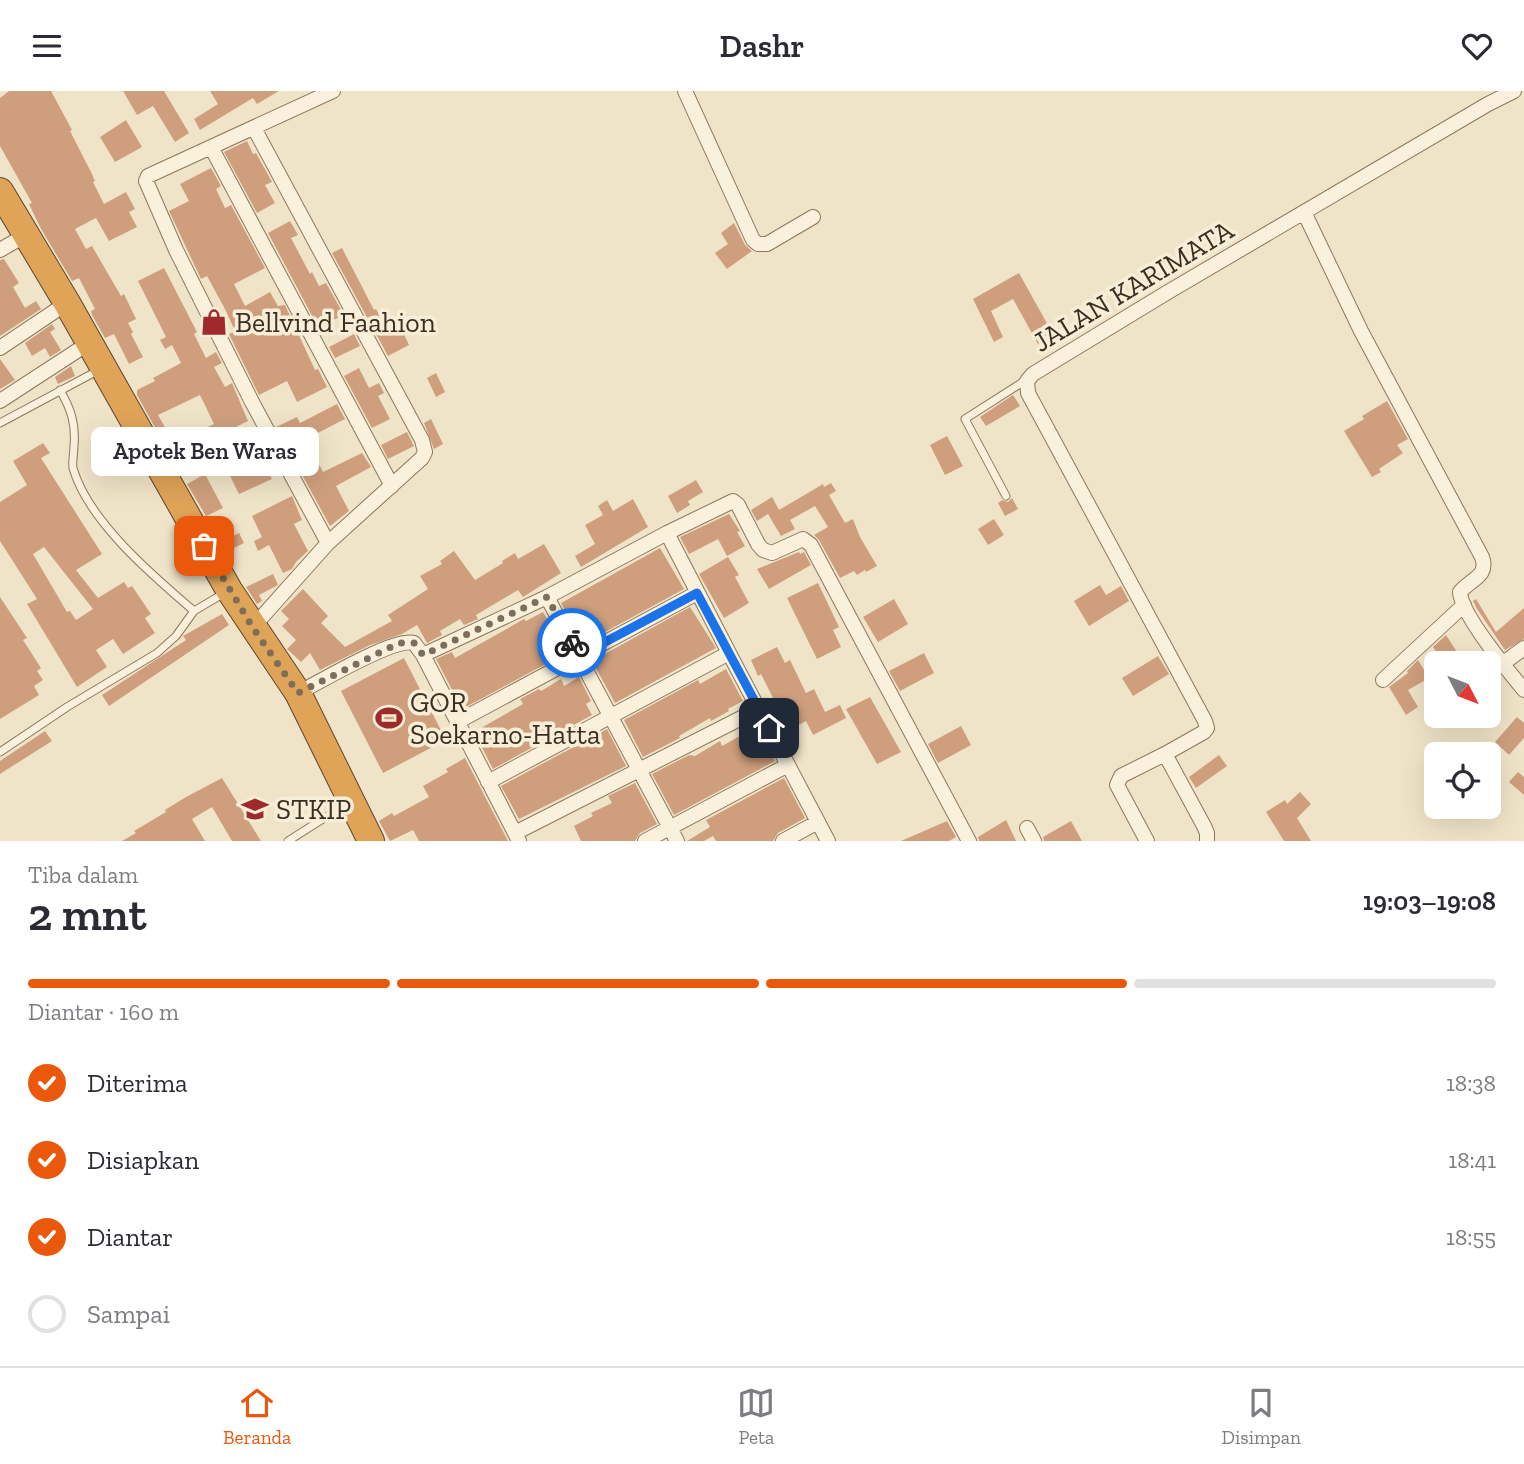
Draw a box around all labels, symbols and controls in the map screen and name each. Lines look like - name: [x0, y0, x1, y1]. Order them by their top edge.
- icon: menu: [28, 27, 66, 65]
- text: Dashr: [720, 27, 804, 65]
- icon: heart: [1458, 27, 1496, 65]
- street label: JALAN KARIMATA: [1027, 213, 1240, 359]
- place label: Bellvind Faahion: [235, 306, 436, 339]
- shop icon: Bellvind Faahion: [199, 307, 229, 337]
- callout: Apotek Ben Waras: [90, 427, 318, 476]
- text: Apotek Ben Waras: [113, 437, 297, 465]
- pin: [174, 516, 234, 576]
- icon: bag: [185, 527, 223, 565]
- courier: [537, 608, 607, 678]
- icon: bike: [553, 624, 591, 662]
- north arrow: [1424, 651, 1502, 728]
- map controls: [1424, 651, 1501, 819]
- place label: GOR Soekarno-Hatta: [410, 686, 601, 751]
- pin: [739, 698, 799, 758]
- sports icon: GOR Soekarno-Hatta: [374, 703, 404, 733]
- icon: home: [750, 709, 788, 747]
- button: locate: [1424, 742, 1501, 819]
- place label: STKIP: [276, 793, 351, 826]
- school or university icon: STKIP: [240, 794, 270, 824]
- text: Tiba dalam: [28, 861, 138, 889]
- text: 19:03–19:08: [1363, 885, 1496, 917]
- text: 2 mnt: [28, 887, 147, 942]
- text: Diantar · 160 m: [28, 998, 179, 1026]
- icon: check: [28, 1064, 66, 1102]
- text: Diterima: [87, 1067, 188, 1099]
- text: 18:38: [1446, 1069, 1496, 1097]
- icon: check: [28, 1141, 66, 1179]
- text: Disiapkan: [87, 1144, 199, 1176]
- text: 18:41: [1448, 1146, 1496, 1174]
- icon: check: [28, 1218, 66, 1256]
- text: Diantar: [87, 1221, 173, 1253]
- text: 18:55: [1446, 1223, 1496, 1251]
- text: Sampai: [87, 1298, 170, 1330]
- tab: Beranda: [223, 1384, 291, 1449]
- tab: Peta: [737, 1384, 775, 1449]
- tab: Disimpan: [1222, 1384, 1301, 1449]

